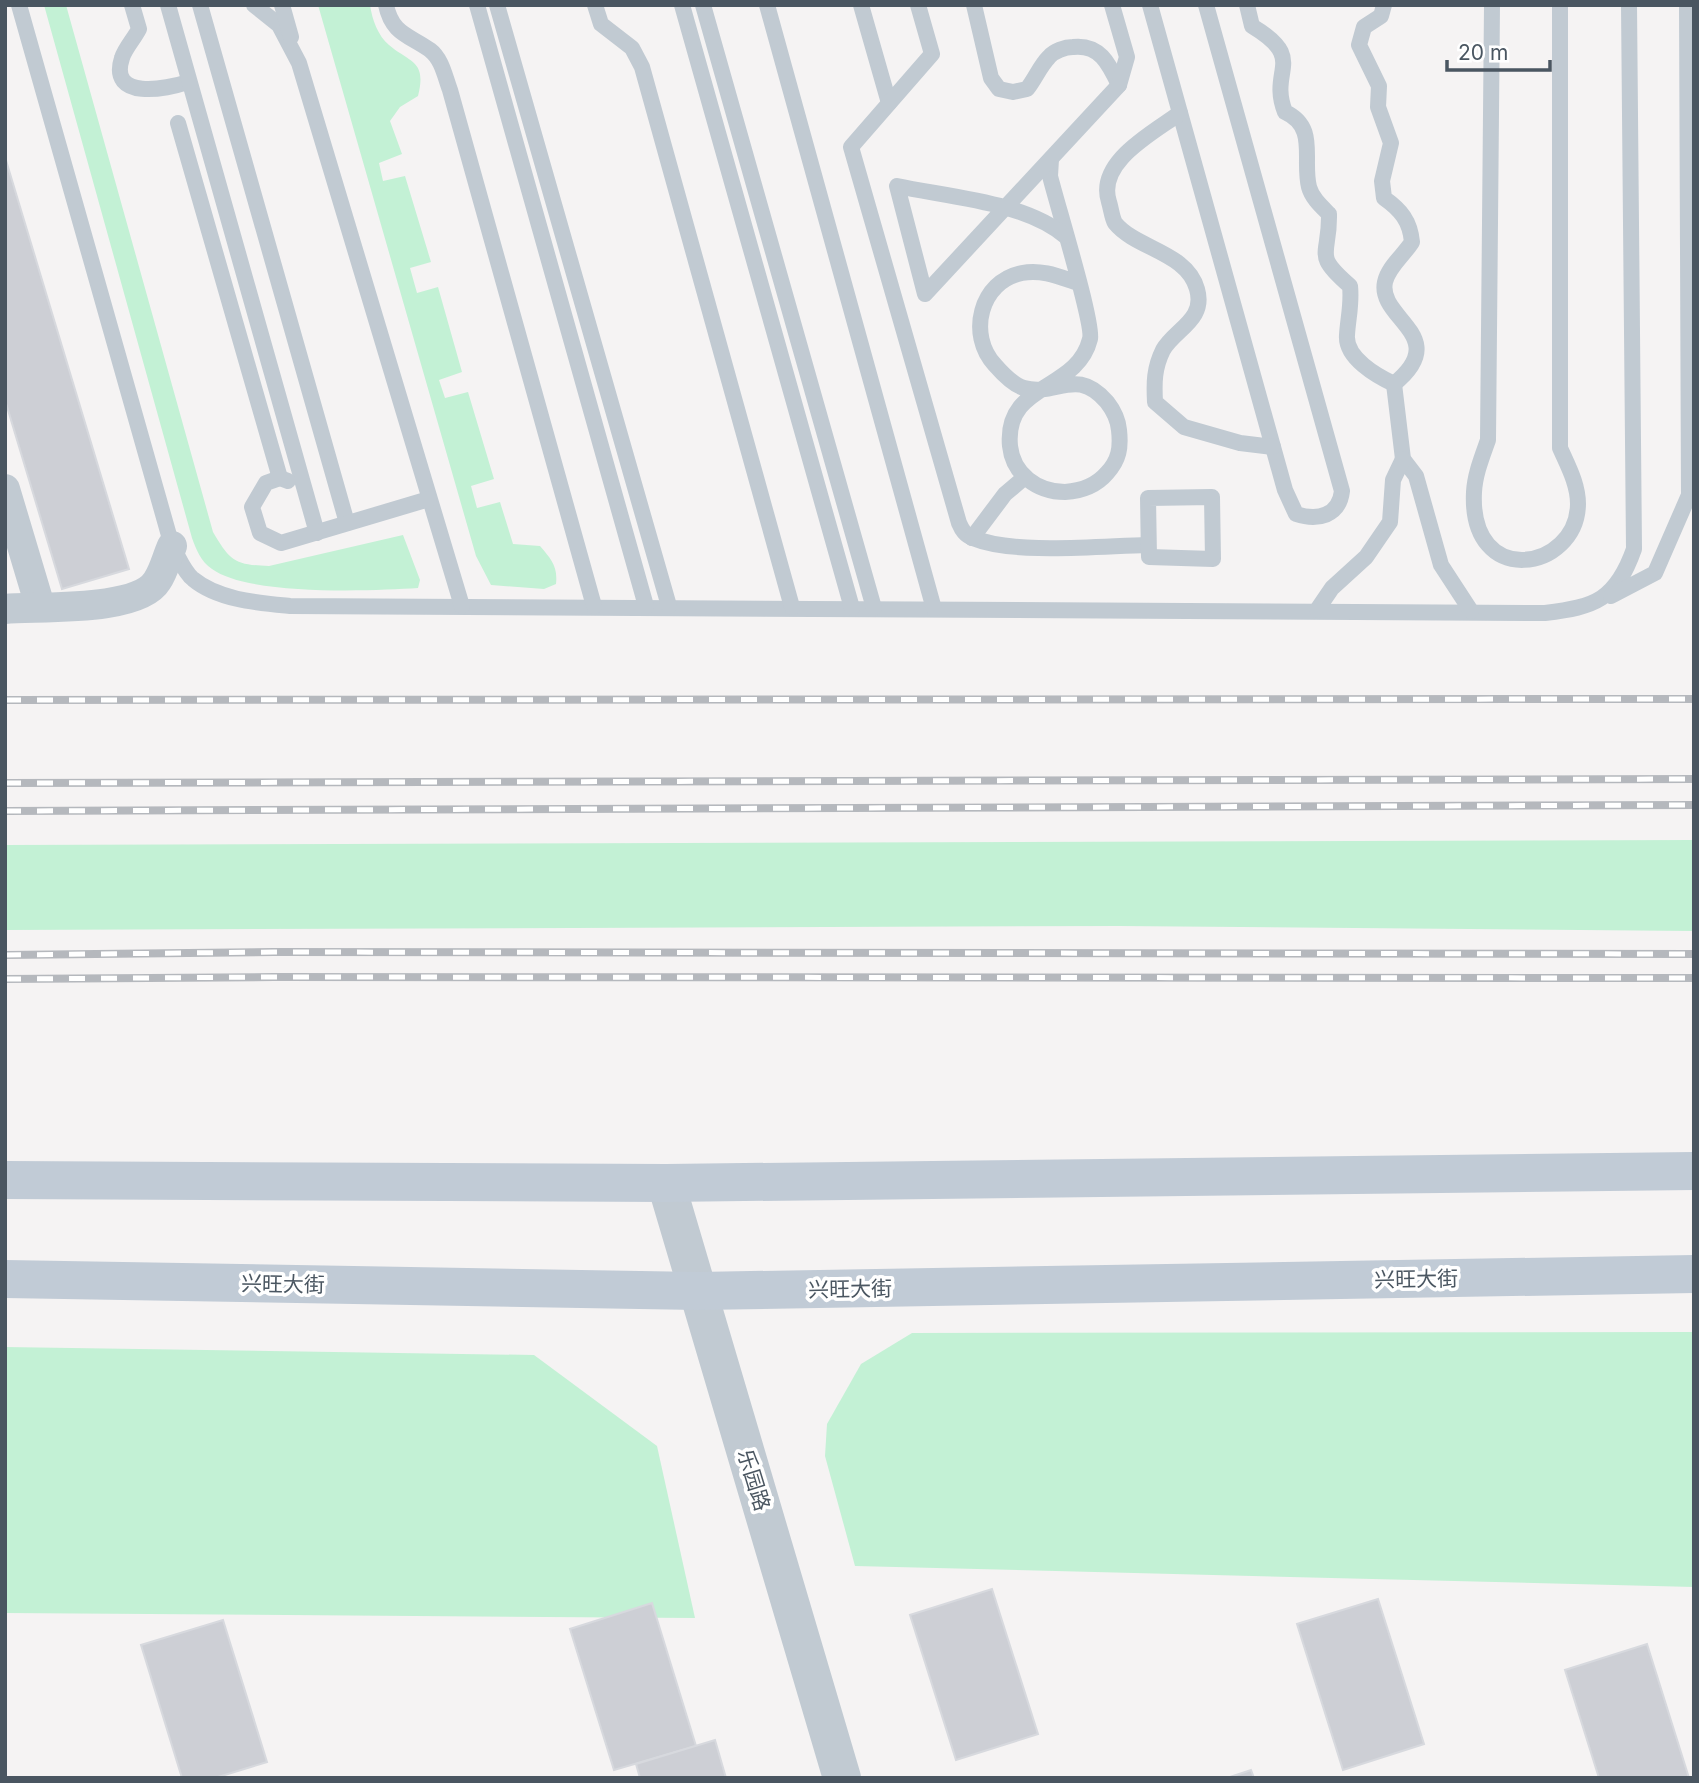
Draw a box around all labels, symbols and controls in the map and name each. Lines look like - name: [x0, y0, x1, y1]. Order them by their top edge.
- scale bar: [1447, 28, 1550, 72]
- text: 20 m: [1458, 40, 1508, 65]
- street label: 兴旺大街: [1374, 1266, 1458, 1292]
- street label: 兴旺大街: [241, 1271, 325, 1297]
- street label: 兴旺大街: [808, 1276, 892, 1302]
- street label: 乐园路: [733, 1446, 775, 1514]

